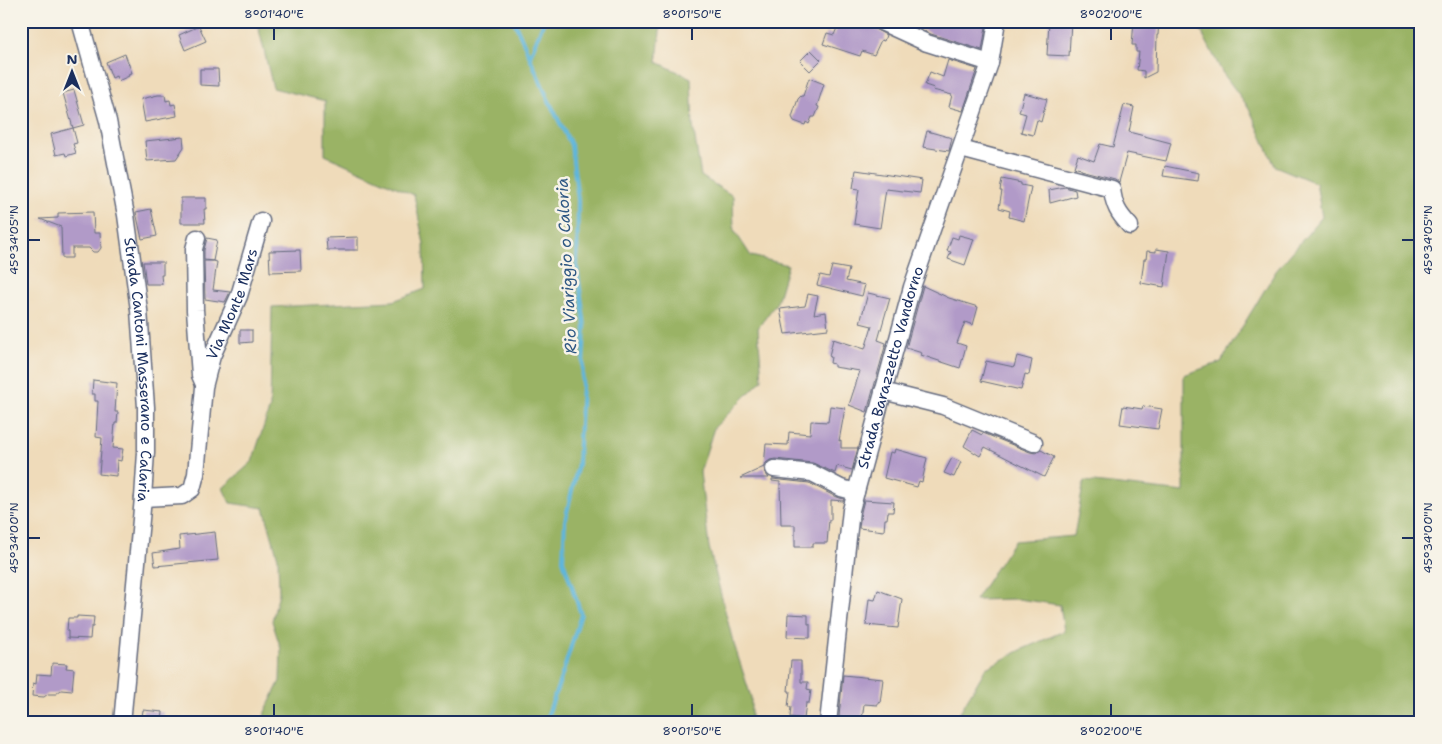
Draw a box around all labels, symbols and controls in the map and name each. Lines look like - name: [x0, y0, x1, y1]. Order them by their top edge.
- text: 8°01'40"E: [244, 6, 304, 22]
- text: 8°01'50"E: [663, 6, 721, 22]
- text: 8°02'00"E: [1080, 6, 1142, 22]
- north arrow: [48, 48, 98, 98]
- text: N: [66, 50, 78, 68]
- water label: Rio Viariggio o Caloria: [551, 177, 582, 355]
- text: 45°34'05"N: [6, 205, 22, 275]
- text: 45°34'05"N: [1420, 205, 1436, 275]
- street label: Strada Cantoni Masserano e Calaria: [119, 236, 156, 503]
- street label: Via Monte Mars: [202, 246, 262, 363]
- street label: Strada Barazzetto Vandorno: [853, 264, 928, 471]
- text: 45°34'00"N: [6, 502, 22, 574]
- text: 45°34'00"N: [1420, 502, 1436, 574]
- text: 8°01'40"E: [244, 723, 304, 739]
- text: 8°01'50"E: [663, 723, 721, 739]
- text: 8°02'00"E: [1080, 723, 1142, 739]

